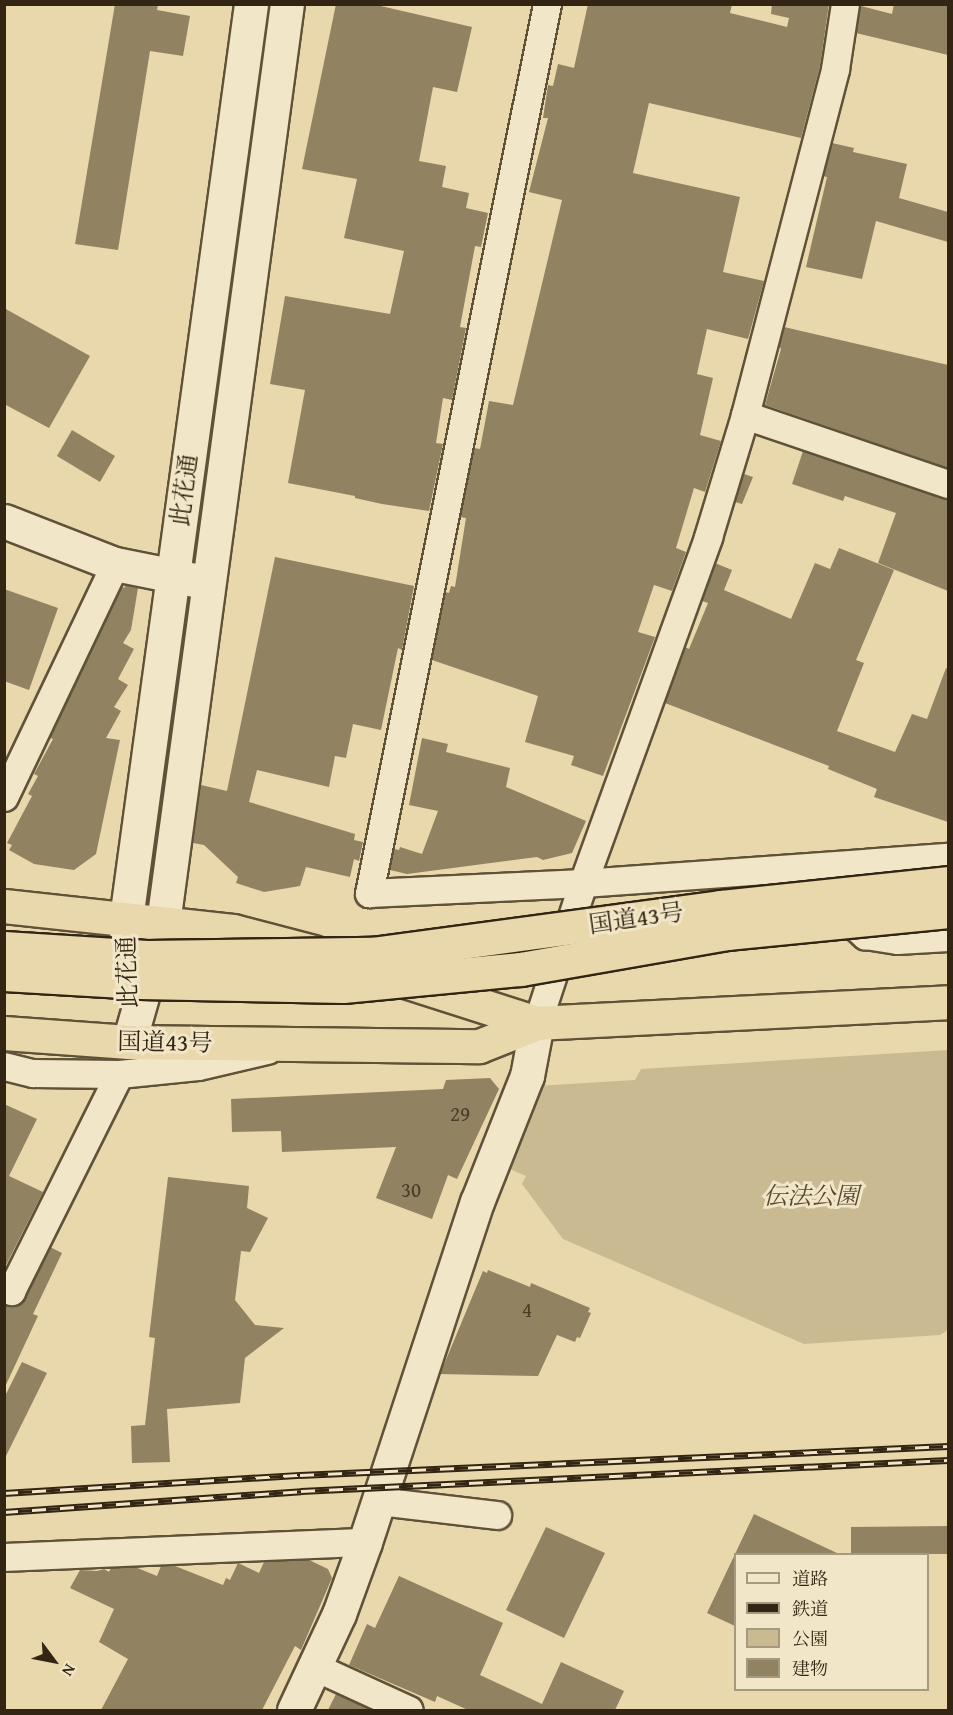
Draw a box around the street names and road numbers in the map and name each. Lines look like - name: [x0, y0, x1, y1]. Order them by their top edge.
- street label: 此花通: [165, 452, 203, 528]
- street label: 国道43号: [587, 897, 685, 939]
- street label: 此花通: [111, 936, 143, 1008]
- street label: 国道43号: [117, 1027, 213, 1057]

